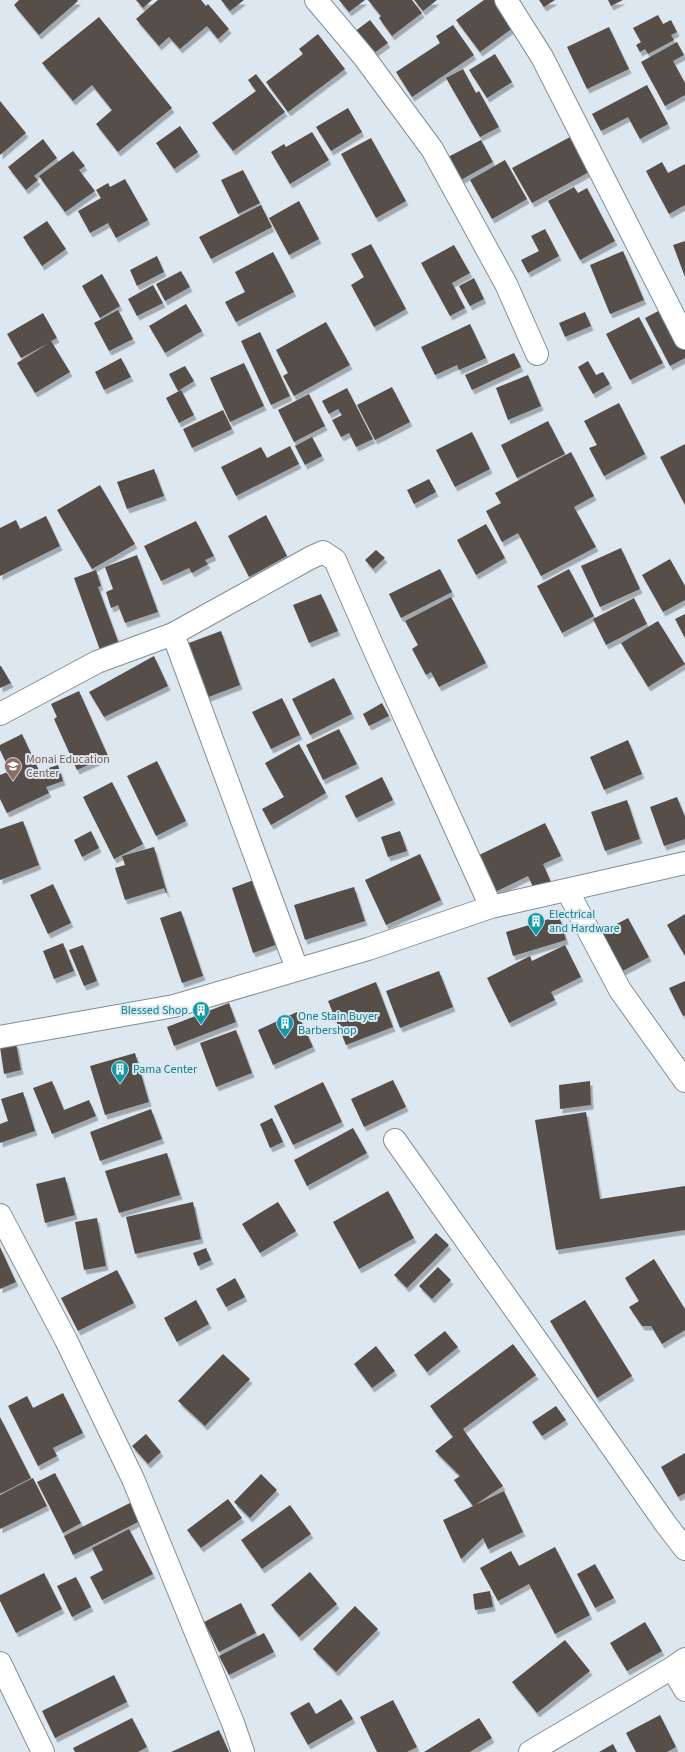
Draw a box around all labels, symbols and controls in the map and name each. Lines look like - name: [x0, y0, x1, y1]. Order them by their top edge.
- place label: Monai Education Center: [26, 751, 110, 782]
- school or university icon: Monai Education Center: [3, 756, 23, 781]
- place label: Electrical and Hardware: [549, 906, 620, 937]
- building icon: Electrical and Hardware: [526, 911, 546, 936]
- building icon: Blessed Shop: [191, 1000, 211, 1025]
- place label: Blessed Shop: [121, 1002, 188, 1019]
- place label: One Stain Buyer Barbershop: [298, 1008, 379, 1039]
- building icon: One Stain Buyer Barbershop: [275, 1013, 295, 1038]
- building icon: Pama Center: [110, 1059, 130, 1084]
- place label: Pama Center: [133, 1061, 198, 1078]

